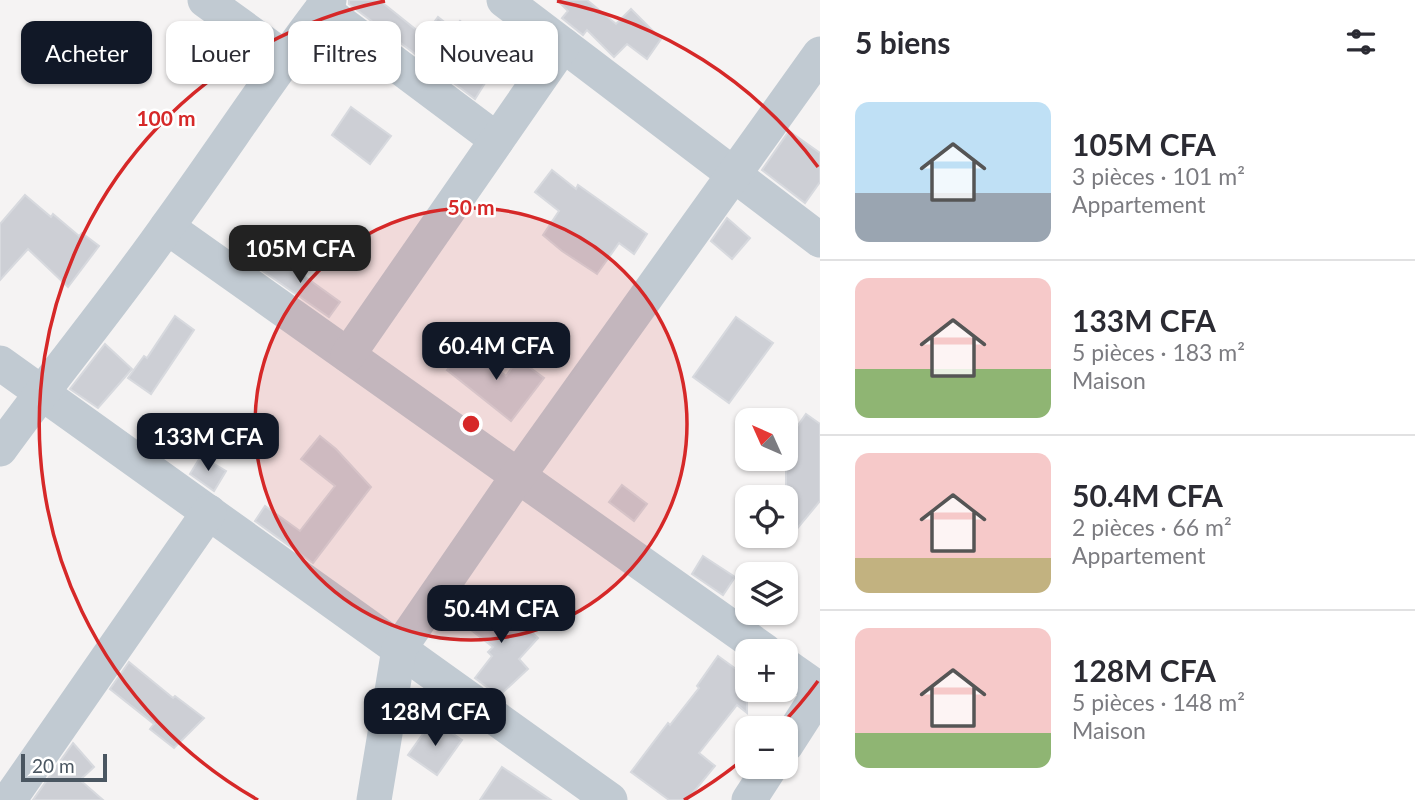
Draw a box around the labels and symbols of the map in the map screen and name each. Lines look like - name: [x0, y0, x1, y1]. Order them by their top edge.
- text: 100 m: [136, 105, 196, 130]
- text: 50 m: [447, 194, 495, 219]
- pin: 105M CFA: [228, 226, 372, 285]
- pin: 60.4M CFA: [416, 322, 576, 382]
- north arrow: [735, 408, 798, 471]
- centre of rings: [459, 412, 483, 436]
- pin: 133M CFA: [136, 414, 280, 473]
- pin: 50.4M CFA: [421, 586, 581, 645]
- pin: 128M CFA: [363, 688, 507, 748]
- scale bar: [21, 751, 107, 783]

